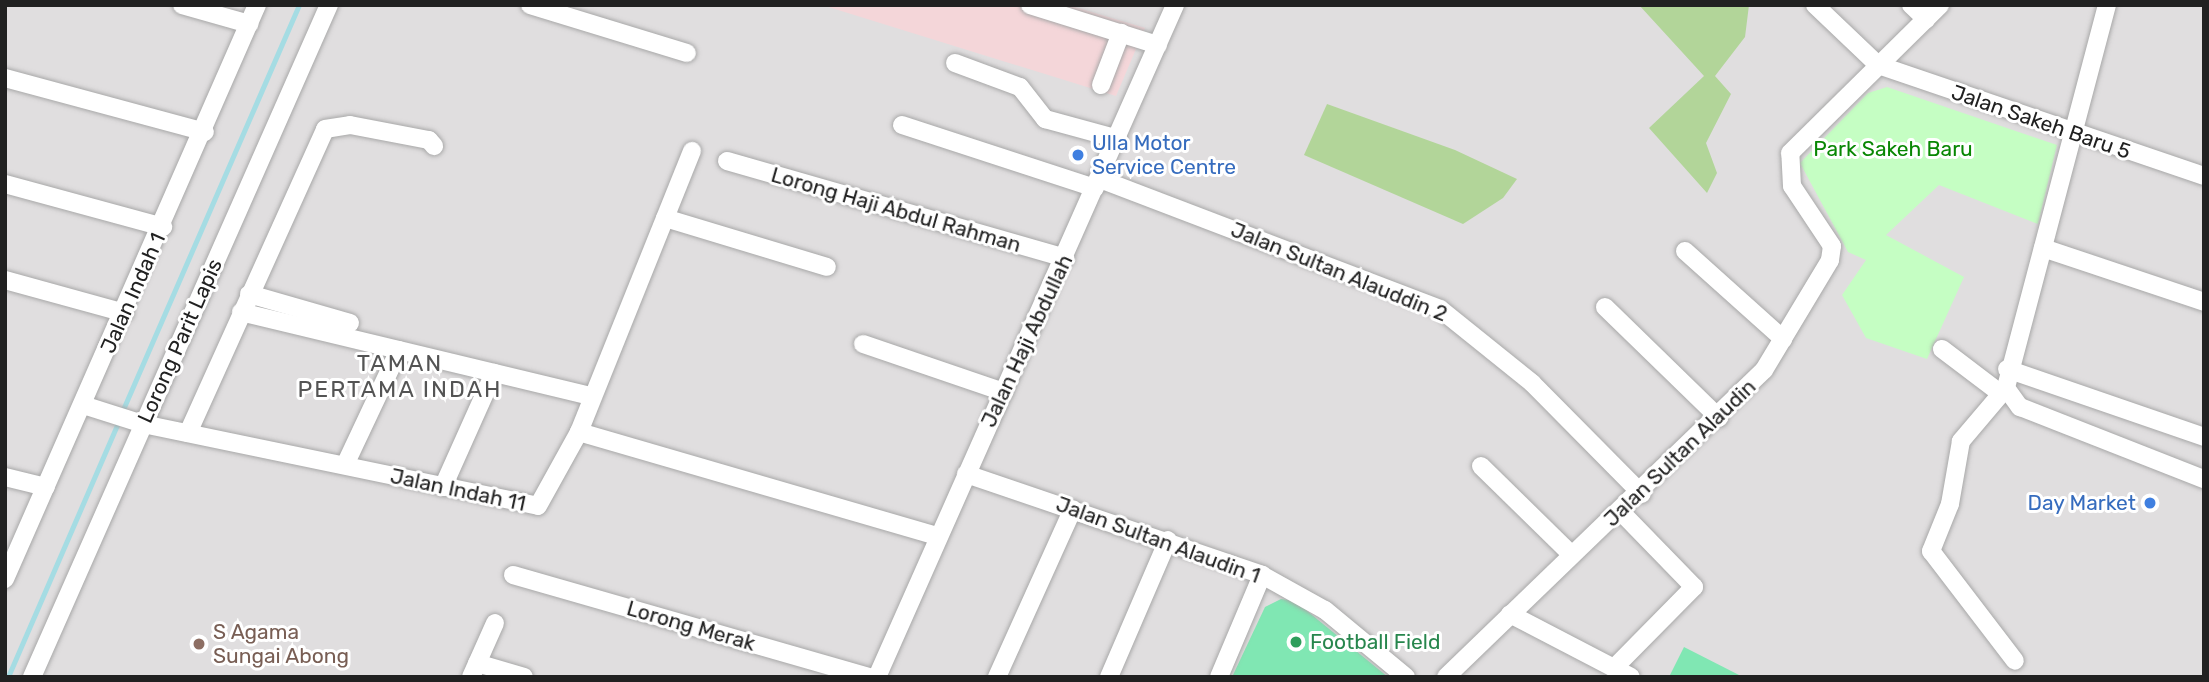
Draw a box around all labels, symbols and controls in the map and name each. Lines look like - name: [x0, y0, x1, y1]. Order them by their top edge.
- street label: Jalan Sakeh Baru 5: [1948, 79, 2134, 165]
- place label: Ulla Motor Service Centre: [1092, 130, 1236, 180]
- park label: Park Sakeh Baru: [1813, 136, 1973, 162]
- marker: Ulla Motor Service Centre: [1070, 147, 1086, 163]
- street label: Lorong Haji Abdul Rahman: [768, 162, 1024, 258]
- street label: Jalan Sultan Alauddin 2: [1227, 217, 1451, 327]
- street label: Jalan Indah 1: [95, 229, 171, 357]
- street label: Jalan Haji Abdullah: [976, 250, 1078, 432]
- street label: Lorong Parit Lapis: [133, 255, 227, 427]
- district label: TAMAN PERTAMA INDAH: [299, 349, 501, 403]
- street label: Jalan Sultan Alaudin: [1599, 374, 1761, 532]
- street label: Jalan Indah 11: [388, 463, 528, 517]
- place label: Day Market: [2027, 490, 2136, 516]
- street label: Jalan Sultan Alaudin 1: [1052, 491, 1264, 589]
- marker: Day Market: [2142, 495, 2158, 511]
- street label: Lorong Merak: [624, 596, 758, 656]
- place label: S Agama Sungai Abong: [213, 619, 350, 669]
- place label: Football Field: [1310, 629, 1440, 655]
- marker: Football Field: [1288, 634, 1304, 650]
- marker: S Agama Sungai Abong: [191, 636, 207, 652]

